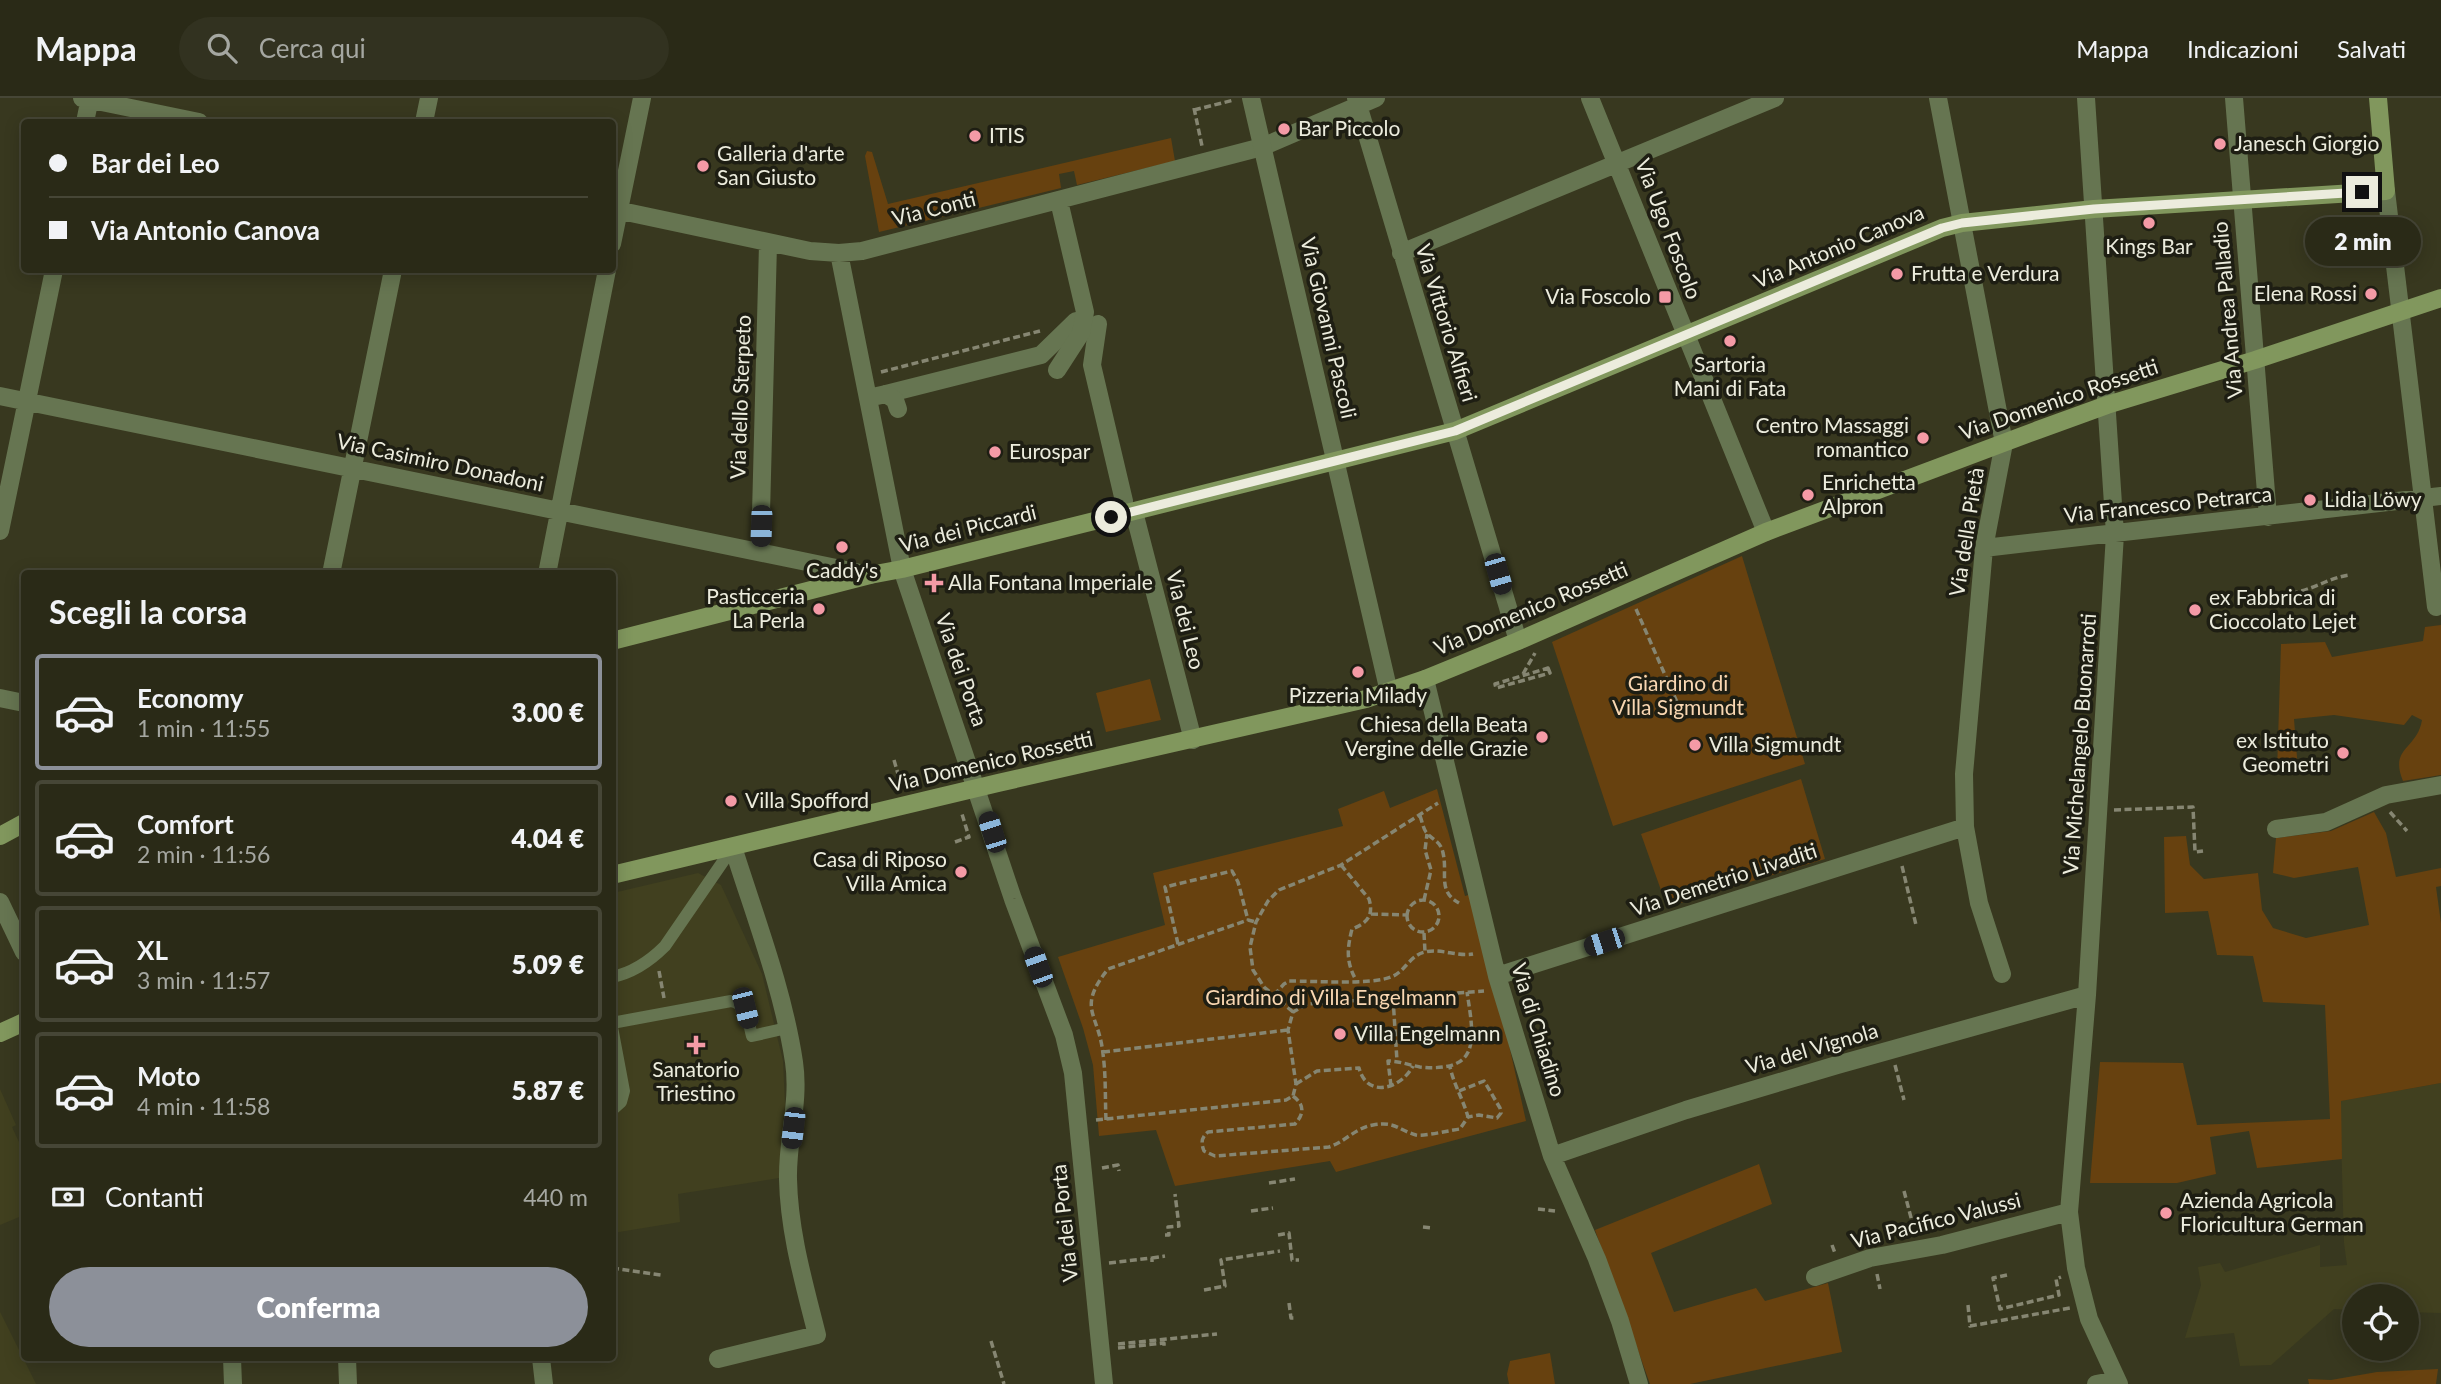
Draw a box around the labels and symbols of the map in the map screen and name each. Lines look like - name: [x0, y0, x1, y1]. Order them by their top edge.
- place label: Bar Piccolo: [1298, 115, 1401, 140]
- marker: Bar Piccolo: [1276, 121, 1292, 137]
- place label: ITIS: [989, 122, 1025, 147]
- marker: ITIS: [967, 128, 983, 144]
- place label: Janesch Giorgio: [2234, 130, 2379, 155]
- marker: Janesch Giorgio: [2212, 136, 2228, 152]
- place label: Galleria d'arte San Giusto: [717, 140, 845, 189]
- street label: Via Ugo Foscolo: [1631, 155, 1708, 302]
- marker: Galleria d'arte San Giusto: [695, 158, 711, 174]
- route end: [2346, 176, 2378, 208]
- street label: Via Conti: [889, 185, 978, 230]
- street label: Via Antonio Canova: [1750, 198, 1927, 293]
- marker: Kings Bar: [2141, 215, 2157, 231]
- callout: 2 min: [2304, 217, 2420, 266]
- street label: Via Andrea Palladio: [2206, 220, 2247, 400]
- place label: Kings Bar: [2105, 233, 2193, 258]
- street label: Via Giovanni Pascoli: [1296, 235, 1362, 421]
- street label: Via Vittorio Alfieri: [1412, 241, 1483, 405]
- place label: Frutta e Verdura: [1911, 260, 2060, 285]
- marker: Frutta e Verdura: [1889, 266, 1905, 282]
- place label: Elena Rossi: [2254, 280, 2357, 305]
- place label: Via Foscolo: [1545, 283, 1651, 308]
- marker: Elena Rossi: [2363, 286, 2379, 302]
- marker: Via Foscolo: [1657, 289, 1673, 305]
- street label: Via dello Sterpeto: [724, 314, 755, 480]
- marker: Sartoria Mani di Fata: [1722, 333, 1738, 349]
- place label: Sartoria Mani di Fata: [1674, 351, 1786, 400]
- street label: Via Domenico Rossetti: [1956, 353, 2161, 444]
- place label: Centro Massaggi romantico: [1755, 412, 1909, 461]
- street label: Via Casimiro Donadoni: [335, 427, 546, 496]
- marker: Centro Massaggi romantico: [1915, 430, 1931, 446]
- place label: Eurospar: [1009, 438, 1091, 463]
- marker: Eurospar: [987, 444, 1003, 460]
- street label: Via della Pietà: [1943, 466, 1988, 598]
- place label: Enrichetta Alpron: [1822, 469, 1916, 518]
- street label: Via Francesco Petrarca: [2063, 480, 2273, 527]
- place label: Lidia Löwy: [2324, 486, 2422, 511]
- marker: Enrichetta Alpron: [1800, 487, 1816, 503]
- marker: Lidia Löwy: [2302, 492, 2318, 508]
- street label: Via dei Piccardi: [897, 498, 1039, 557]
- route start: [1095, 501, 1127, 533]
- car: [750, 505, 773, 547]
- marker: Caddy's: [834, 539, 850, 555]
- car: [1483, 551, 1514, 597]
- street label: Via Domenico Rossetti: [1430, 555, 1631, 660]
- place label: Caddy's: [806, 557, 878, 582]
- street label: Via dei Leo: [1162, 567, 1211, 672]
- place label: Alla Fontana Imperiale: [948, 569, 1153, 594]
- marker: Alla Fontana Imperiale: [926, 575, 942, 591]
- place label: Pasticceria La Perla: [706, 583, 805, 632]
- place label: ex Fabbrica di Cioccolato Lejet: [2209, 584, 2357, 633]
- marker: Pasticceria La Perla: [811, 601, 827, 617]
- marker: ex Fabbrica di Cioccolato Lejet: [2187, 602, 2203, 618]
- street label: Via dei Porta: [931, 610, 993, 729]
- street label: Via Michelangelo Buonarroti: [2057, 612, 2100, 876]
- marker: Pizzeria Milady: [1350, 664, 1366, 680]
- park label: Giardino di Villa Sigmundt: [1612, 670, 1745, 719]
- place label: Pizzeria Milady: [1289, 682, 1427, 707]
- place label: Chiesa della Beata Vergine delle Grazie: [1345, 711, 1528, 760]
- street label: Via Domenico Rossetti: [886, 725, 1095, 796]
- place label: ex Istituto Geometri: [2236, 727, 2329, 776]
- marker: Chiesa della Beata Vergine delle Grazie: [1534, 729, 1550, 745]
- place label: Villa Sigmundt: [1709, 731, 1842, 756]
- marker: Villa Sigmundt: [1687, 737, 1703, 753]
- marker: ex Istituto Geometri: [2335, 745, 2351, 761]
- place label: Villa Spofford: [745, 787, 869, 812]
- marker: Villa Spofford: [723, 793, 739, 809]
- car: [976, 809, 1009, 855]
- street label: Via Demetrio Livaditi: [1627, 837, 1820, 920]
- place label: Casa di Riposo Villa Amica: [813, 846, 947, 895]
- marker: Casa di Riposo Villa Amica: [953, 864, 969, 880]
- car: [1581, 926, 1628, 958]
- car: [1021, 944, 1056, 990]
- street label: Via di Chiadino: [1507, 959, 1572, 1100]
- park label: Giardino di Villa Engelmann: [1205, 984, 1457, 1009]
- car: [730, 985, 761, 1031]
- street label: Via del Vignola: [1742, 1017, 1881, 1078]
- place label: Villa Engelmann: [1354, 1020, 1500, 1045]
- marker: Villa Engelmann: [1332, 1026, 1348, 1042]
- marker: Sanatorio Triestino: [686, 1035, 706, 1055]
- place label: Sanatorio Triestino: [652, 1056, 740, 1105]
- car: [781, 1106, 806, 1150]
- street label: Via dei Porta: [1045, 1163, 1082, 1283]
- street label: Via Pacifico Valussi: [1848, 1186, 2023, 1253]
- place label: Azienda Agricola Floricultura German: [2180, 1187, 2364, 1236]
- marker: Azienda Agricola Floricultura German: [2158, 1205, 2174, 1221]

